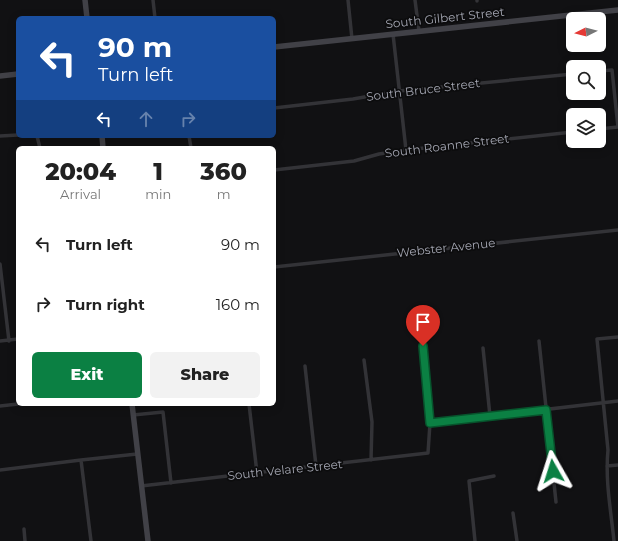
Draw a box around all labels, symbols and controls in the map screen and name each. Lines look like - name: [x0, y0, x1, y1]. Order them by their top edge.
- street label: South Gilbert Street: [385, 4, 505, 31]
- north arrow: [566, 12, 606, 52]
- map controls: [566, 12, 606, 148]
- text: 90 m: [98, 30, 172, 64]
- icon: left: [32, 32, 84, 84]
- button: search: [566, 60, 606, 100]
- text: Turn left: [98, 64, 173, 86]
- street label: South Bruce Street: [365, 75, 481, 104]
- icon: left: [93, 108, 115, 130]
- icon: ahead: [135, 108, 157, 130]
- icon: right: [177, 108, 199, 130]
- button: layers: [566, 108, 606, 148]
- street label: South Roanne Street: [384, 130, 510, 161]
- text: 20:04: [45, 157, 116, 186]
- text: 1: [153, 157, 163, 186]
- text: 360: [200, 157, 247, 186]
- text: Arrival: [60, 186, 101, 202]
- text: min: [145, 186, 171, 202]
- text: m: [217, 186, 231, 202]
- icon: left: [32, 233, 54, 255]
- text: Turn left: [66, 235, 133, 254]
- text: 90 m: [221, 235, 260, 254]
- street label: Webster Avenue: [396, 235, 496, 260]
- icon: right: [32, 293, 54, 315]
- text: Turn right: [66, 295, 145, 314]
- text: 160 m: [216, 295, 260, 314]
- pin: [406, 305, 440, 346]
- icon: arrive: [412, 311, 434, 333]
- button: Exit: [32, 352, 142, 398]
- button: Share: [150, 352, 260, 398]
- position arrow: [532, 450, 574, 492]
- street label: South Velare Street: [227, 456, 343, 483]

